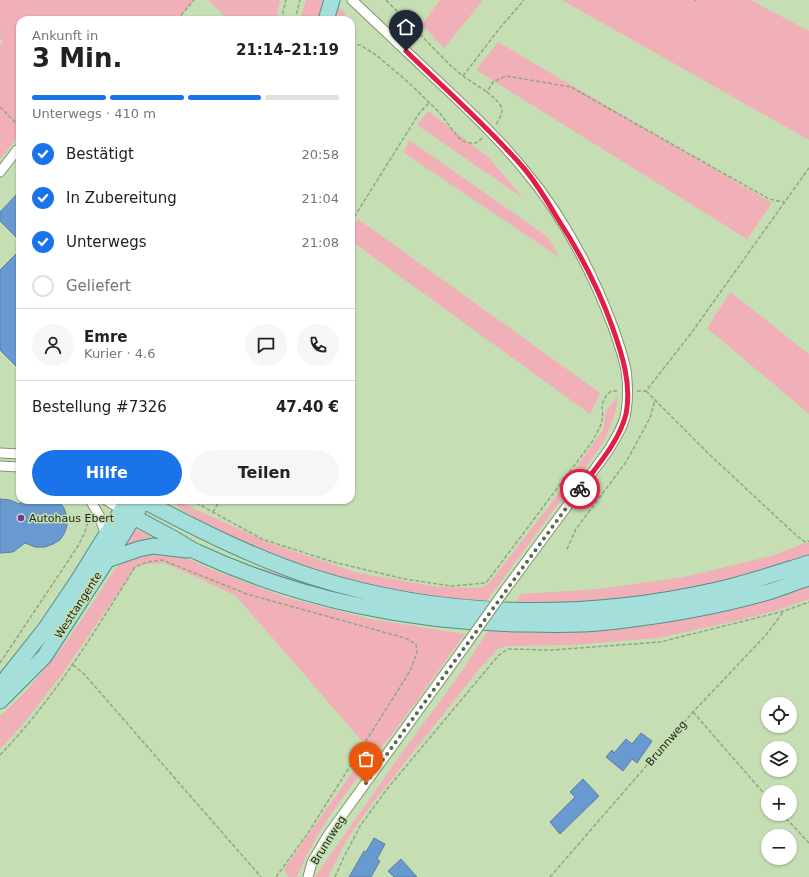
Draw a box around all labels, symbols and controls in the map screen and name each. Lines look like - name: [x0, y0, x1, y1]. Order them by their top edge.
- pin: [389, 10, 423, 51]
- icon: home: [395, 16, 417, 38]
- text: Ankunft in: [32, 28, 98, 43]
- text: 21:14–21:19: [236, 41, 339, 59]
- text: 3 Min.: [32, 43, 122, 73]
- text: Unterwegs · 410 m: [32, 106, 156, 121]
- icon: check: [32, 143, 54, 165]
- text: Bestätigt: [66, 145, 134, 163]
- text: 20:58: [302, 147, 339, 162]
- icon: check: [32, 187, 54, 209]
- text: In Zubereitung: [66, 189, 177, 207]
- text: 21:04: [302, 191, 339, 206]
- icon: check: [32, 231, 54, 253]
- text: Unterwegs: [66, 233, 147, 251]
- text: 21:08: [302, 235, 339, 250]
- text: Geliefert: [66, 277, 131, 295]
- button: person: [32, 324, 74, 366]
- button: chat: [245, 324, 287, 366]
- button: phone: [297, 324, 339, 366]
- text: Emre: [84, 328, 127, 346]
- text: Kurier · 4.6: [84, 346, 156, 361]
- text: Bestellung #7326: [32, 398, 167, 416]
- text: 47.40 €: [276, 398, 339, 416]
- button: Hilfe: [32, 450, 182, 496]
- button: Teilen: [190, 450, 339, 496]
- courier: [560, 469, 600, 509]
- icon: bike: [569, 478, 591, 500]
- place label: Autohaus Ebert: [29, 512, 115, 525]
- marker: Autohaus Ebert: [16, 513, 26, 523]
- street label: Westtangente: [52, 569, 105, 641]
- map controls: [761, 697, 797, 865]
- button: locate: [761, 697, 797, 733]
- street label: Brunnweg: [643, 718, 690, 769]
- button: layers: [761, 741, 797, 777]
- pin: [349, 742, 383, 783]
- icon: bag: [355, 748, 377, 770]
- button: +: [761, 785, 797, 821]
- street label: Brunnweg: [308, 813, 349, 867]
- button: −: [761, 829, 797, 865]

